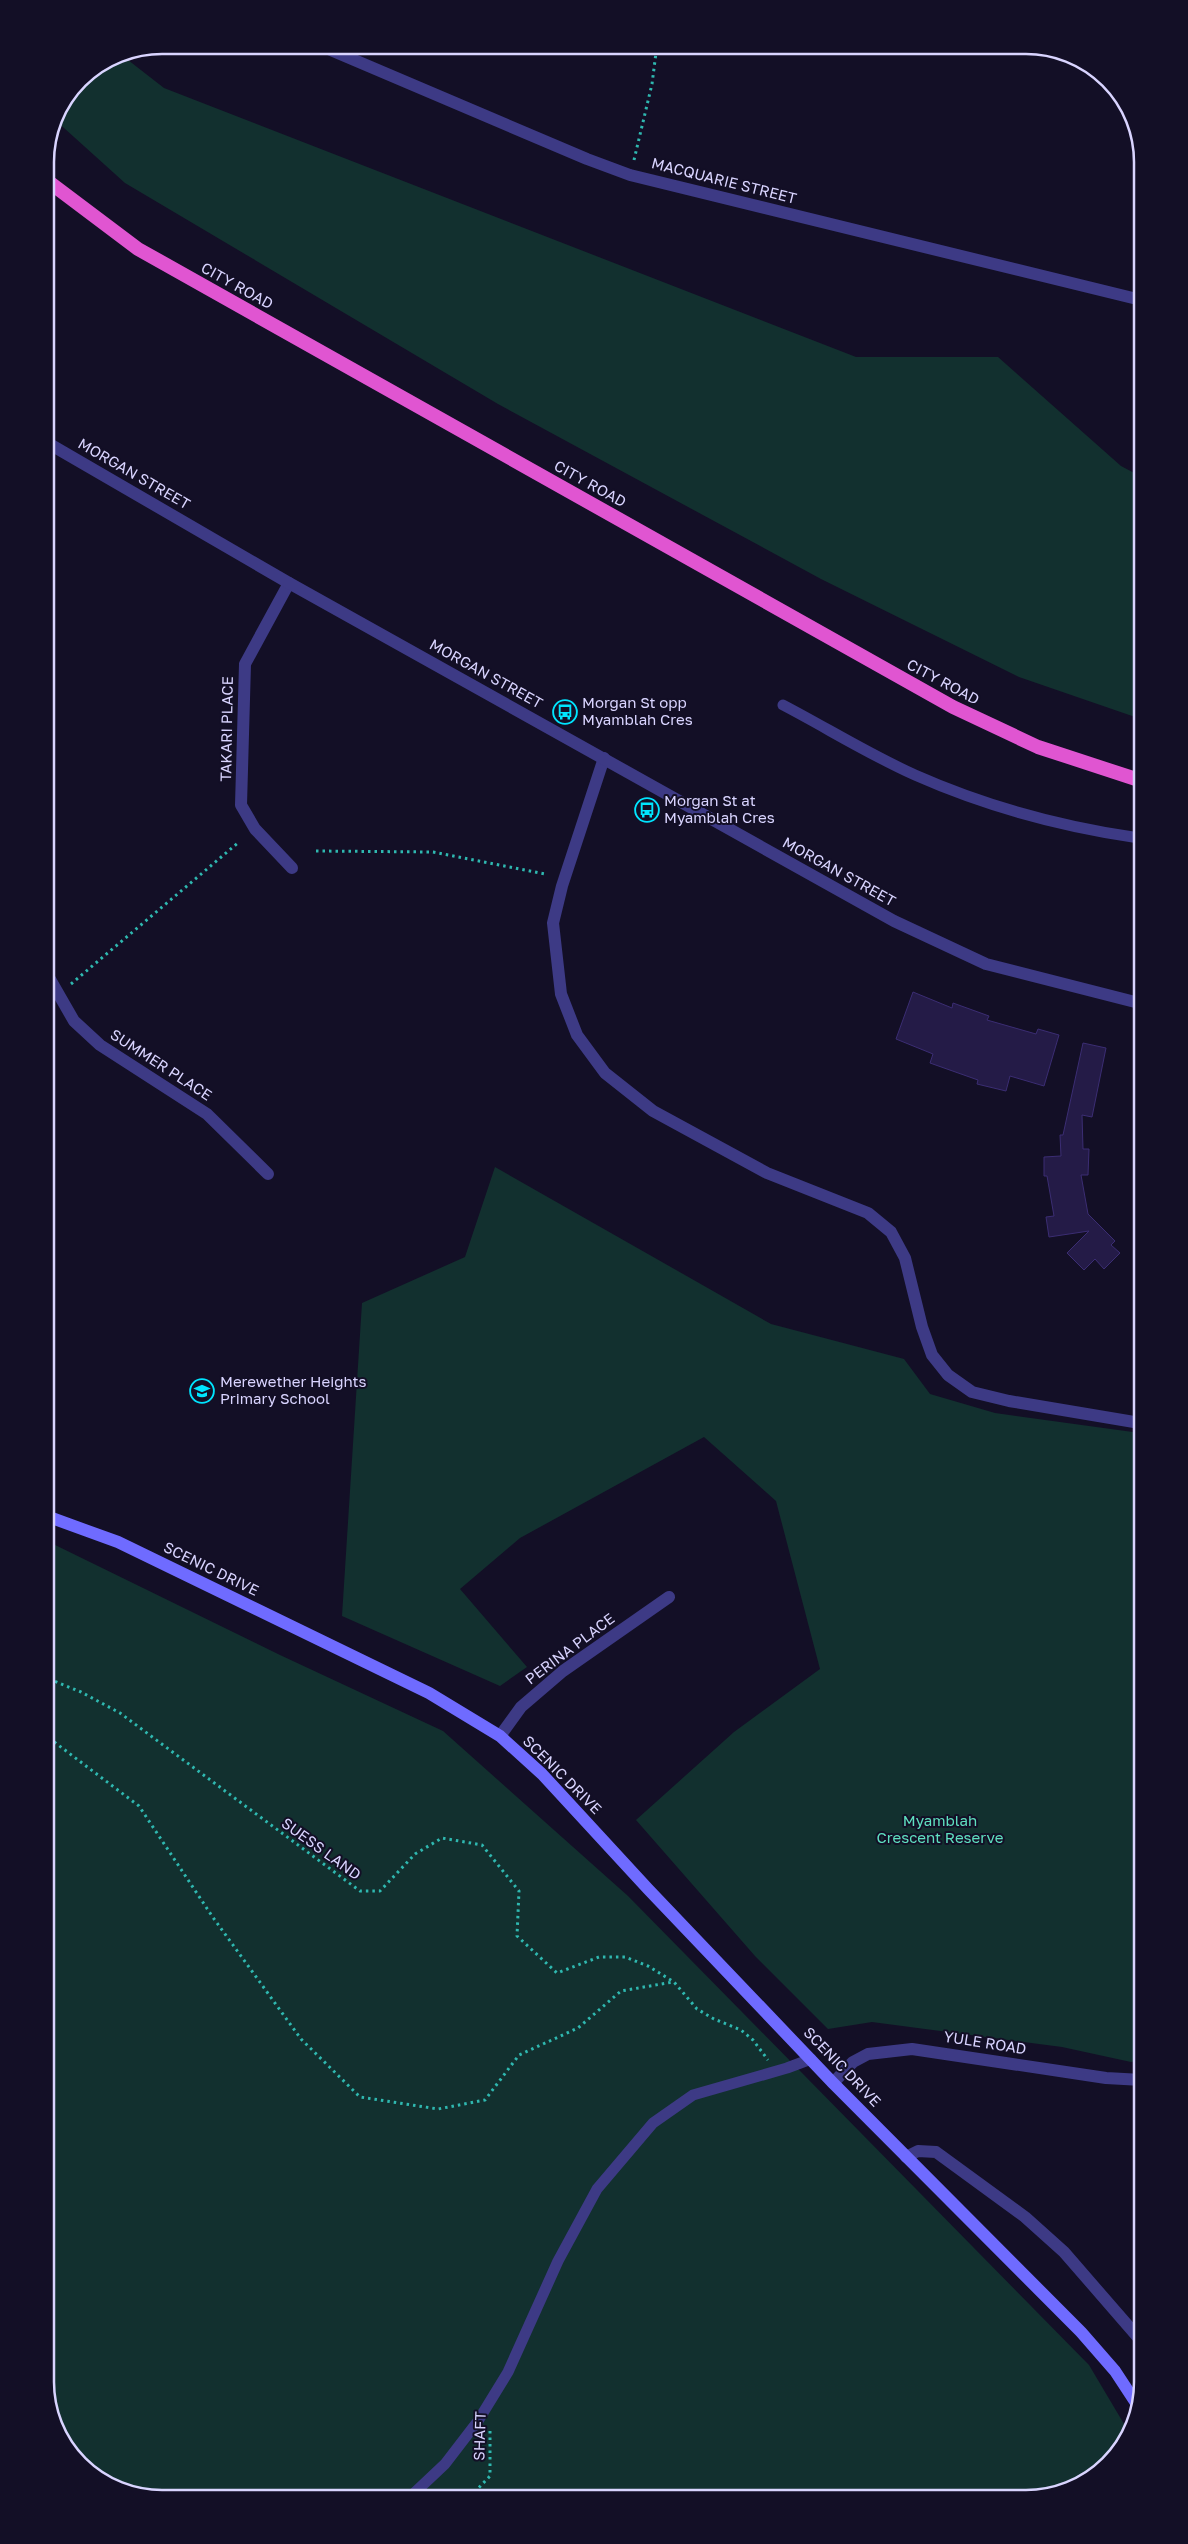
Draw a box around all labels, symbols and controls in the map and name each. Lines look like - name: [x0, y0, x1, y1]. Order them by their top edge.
- street label: MACQUARIE STREET: [650, 153, 799, 207]
- street label: CITY ROAD: [198, 258, 277, 312]
- street label: MORGAN STREET: [75, 434, 194, 513]
- street label: CITY ROAD: [551, 456, 630, 510]
- street label: MORGAN STREET: [427, 635, 546, 712]
- street label: CITY ROAD: [904, 654, 983, 708]
- street label: TAKARI PLACE: [216, 676, 236, 782]
- place label: Morgan St opp Myamblah Cres: [582, 693, 693, 728]
- bus stop icon: Morgan St opp Myamblah Cres: [552, 699, 578, 725]
- place label: Morgan St at Myamblah Cres: [664, 791, 775, 826]
- bus stop icon: Morgan St at Myamblah Cres: [634, 797, 660, 823]
- street label: MORGAN STREET: [780, 833, 899, 910]
- street label: SUMMER PLACE: [107, 1025, 216, 1104]
- place label: Merewether Heights Primary School: [220, 1372, 366, 1407]
- school or university icon: Merewether Heights Primary School: [189, 1378, 215, 1404]
- street label: SCENIC DRIVE: [161, 1537, 262, 1599]
- street label: PERINA PLACE: [521, 1609, 618, 1688]
- street label: SCENIC DRIVE: [520, 1731, 606, 1817]
- park label: Myamblah Crescent Reserve: [877, 1811, 1004, 1846]
- street label: SUESS LAND: [278, 1813, 365, 1883]
- street label: SCENIC DRIVE: [800, 2023, 885, 2110]
- street label: YULE ROAD: [942, 2027, 1028, 2057]
- street label: SHAFT: [469, 2411, 489, 2461]

